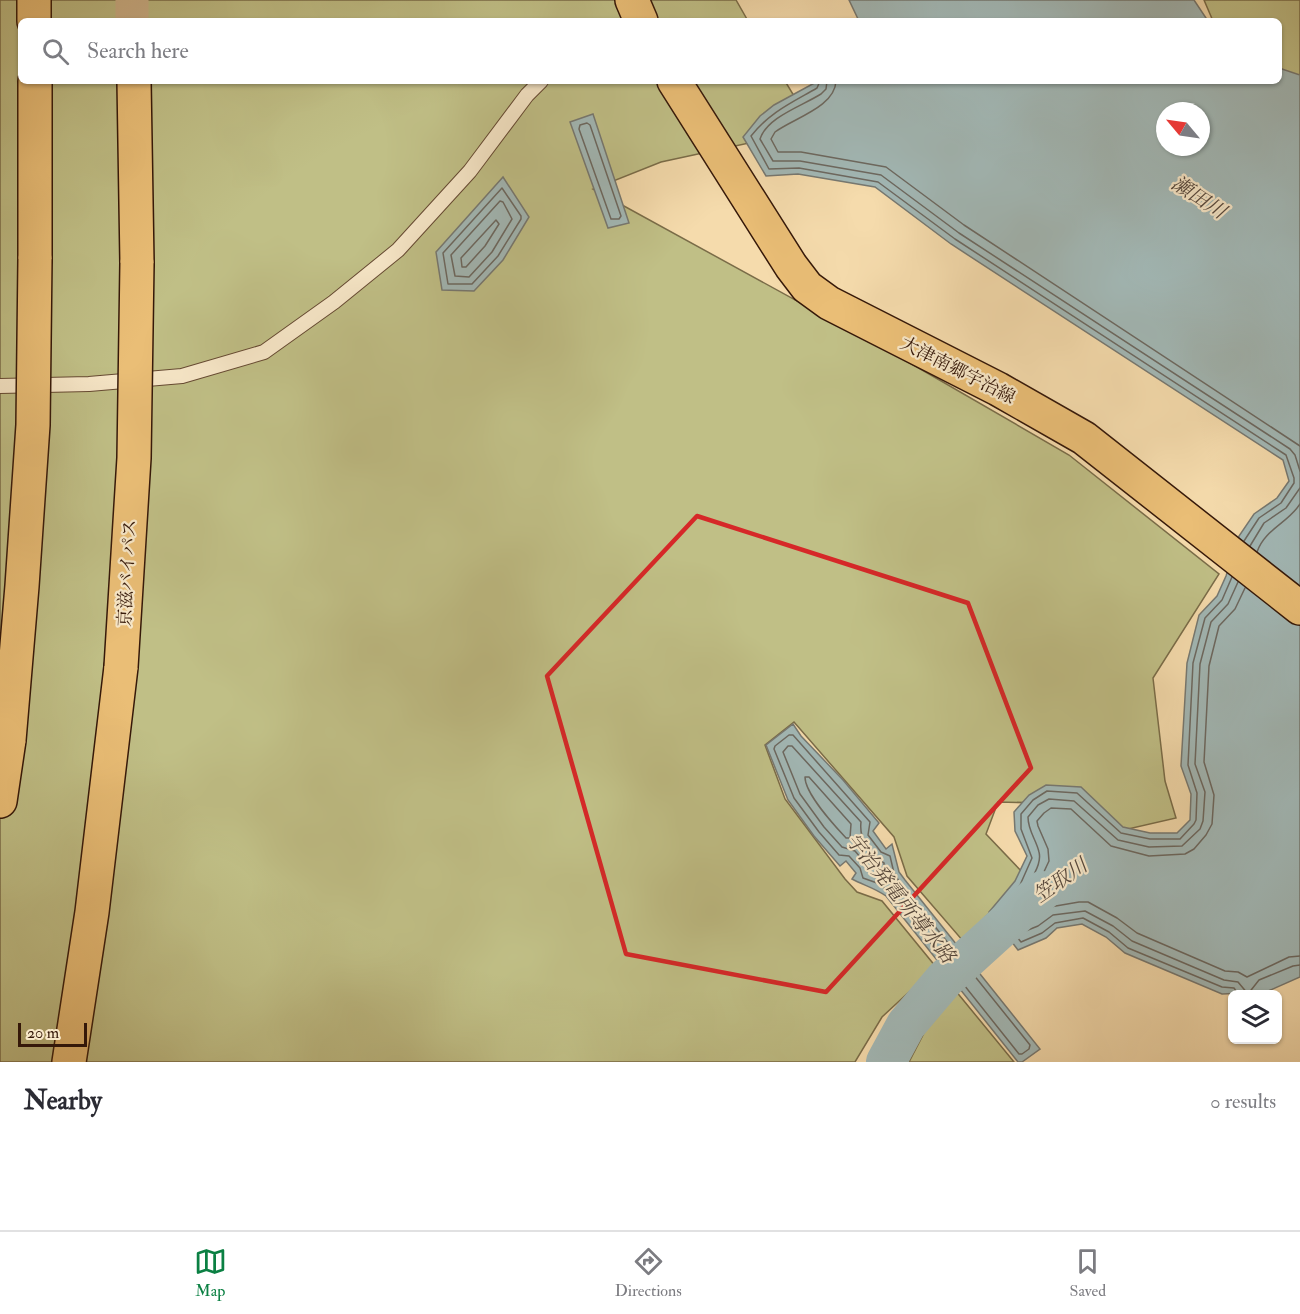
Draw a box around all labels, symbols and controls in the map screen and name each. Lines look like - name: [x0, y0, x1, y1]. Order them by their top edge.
- search box: [18, 18, 1282, 84]
- icon: search: [39, 35, 72, 68]
- text: Search here: [87, 37, 189, 65]
- north arrow: [1156, 102, 1210, 156]
- water label: 瀬田川: [1167, 171, 1232, 225]
- street label: 大津南郷宇治線: [896, 332, 1019, 409]
- street label: 京滋バイパス: [113, 519, 142, 627]
- water label: 宇治発電所導水路: [841, 828, 962, 970]
- water label: 笠取川: [1029, 852, 1094, 908]
- map controls: [1228, 990, 1282, 1044]
- button: layers: [1228, 990, 1282, 1044]
- scale bar: [18, 1020, 87, 1048]
- text: 20 m: [27, 1023, 59, 1043]
- text: Nearby: [24, 1085, 102, 1117]
- text: 0 results: [1210, 1089, 1276, 1114]
- tab: Map: [194, 1245, 227, 1301]
- tab: Directions: [615, 1245, 682, 1301]
- tab: Saved: [1070, 1245, 1106, 1301]

